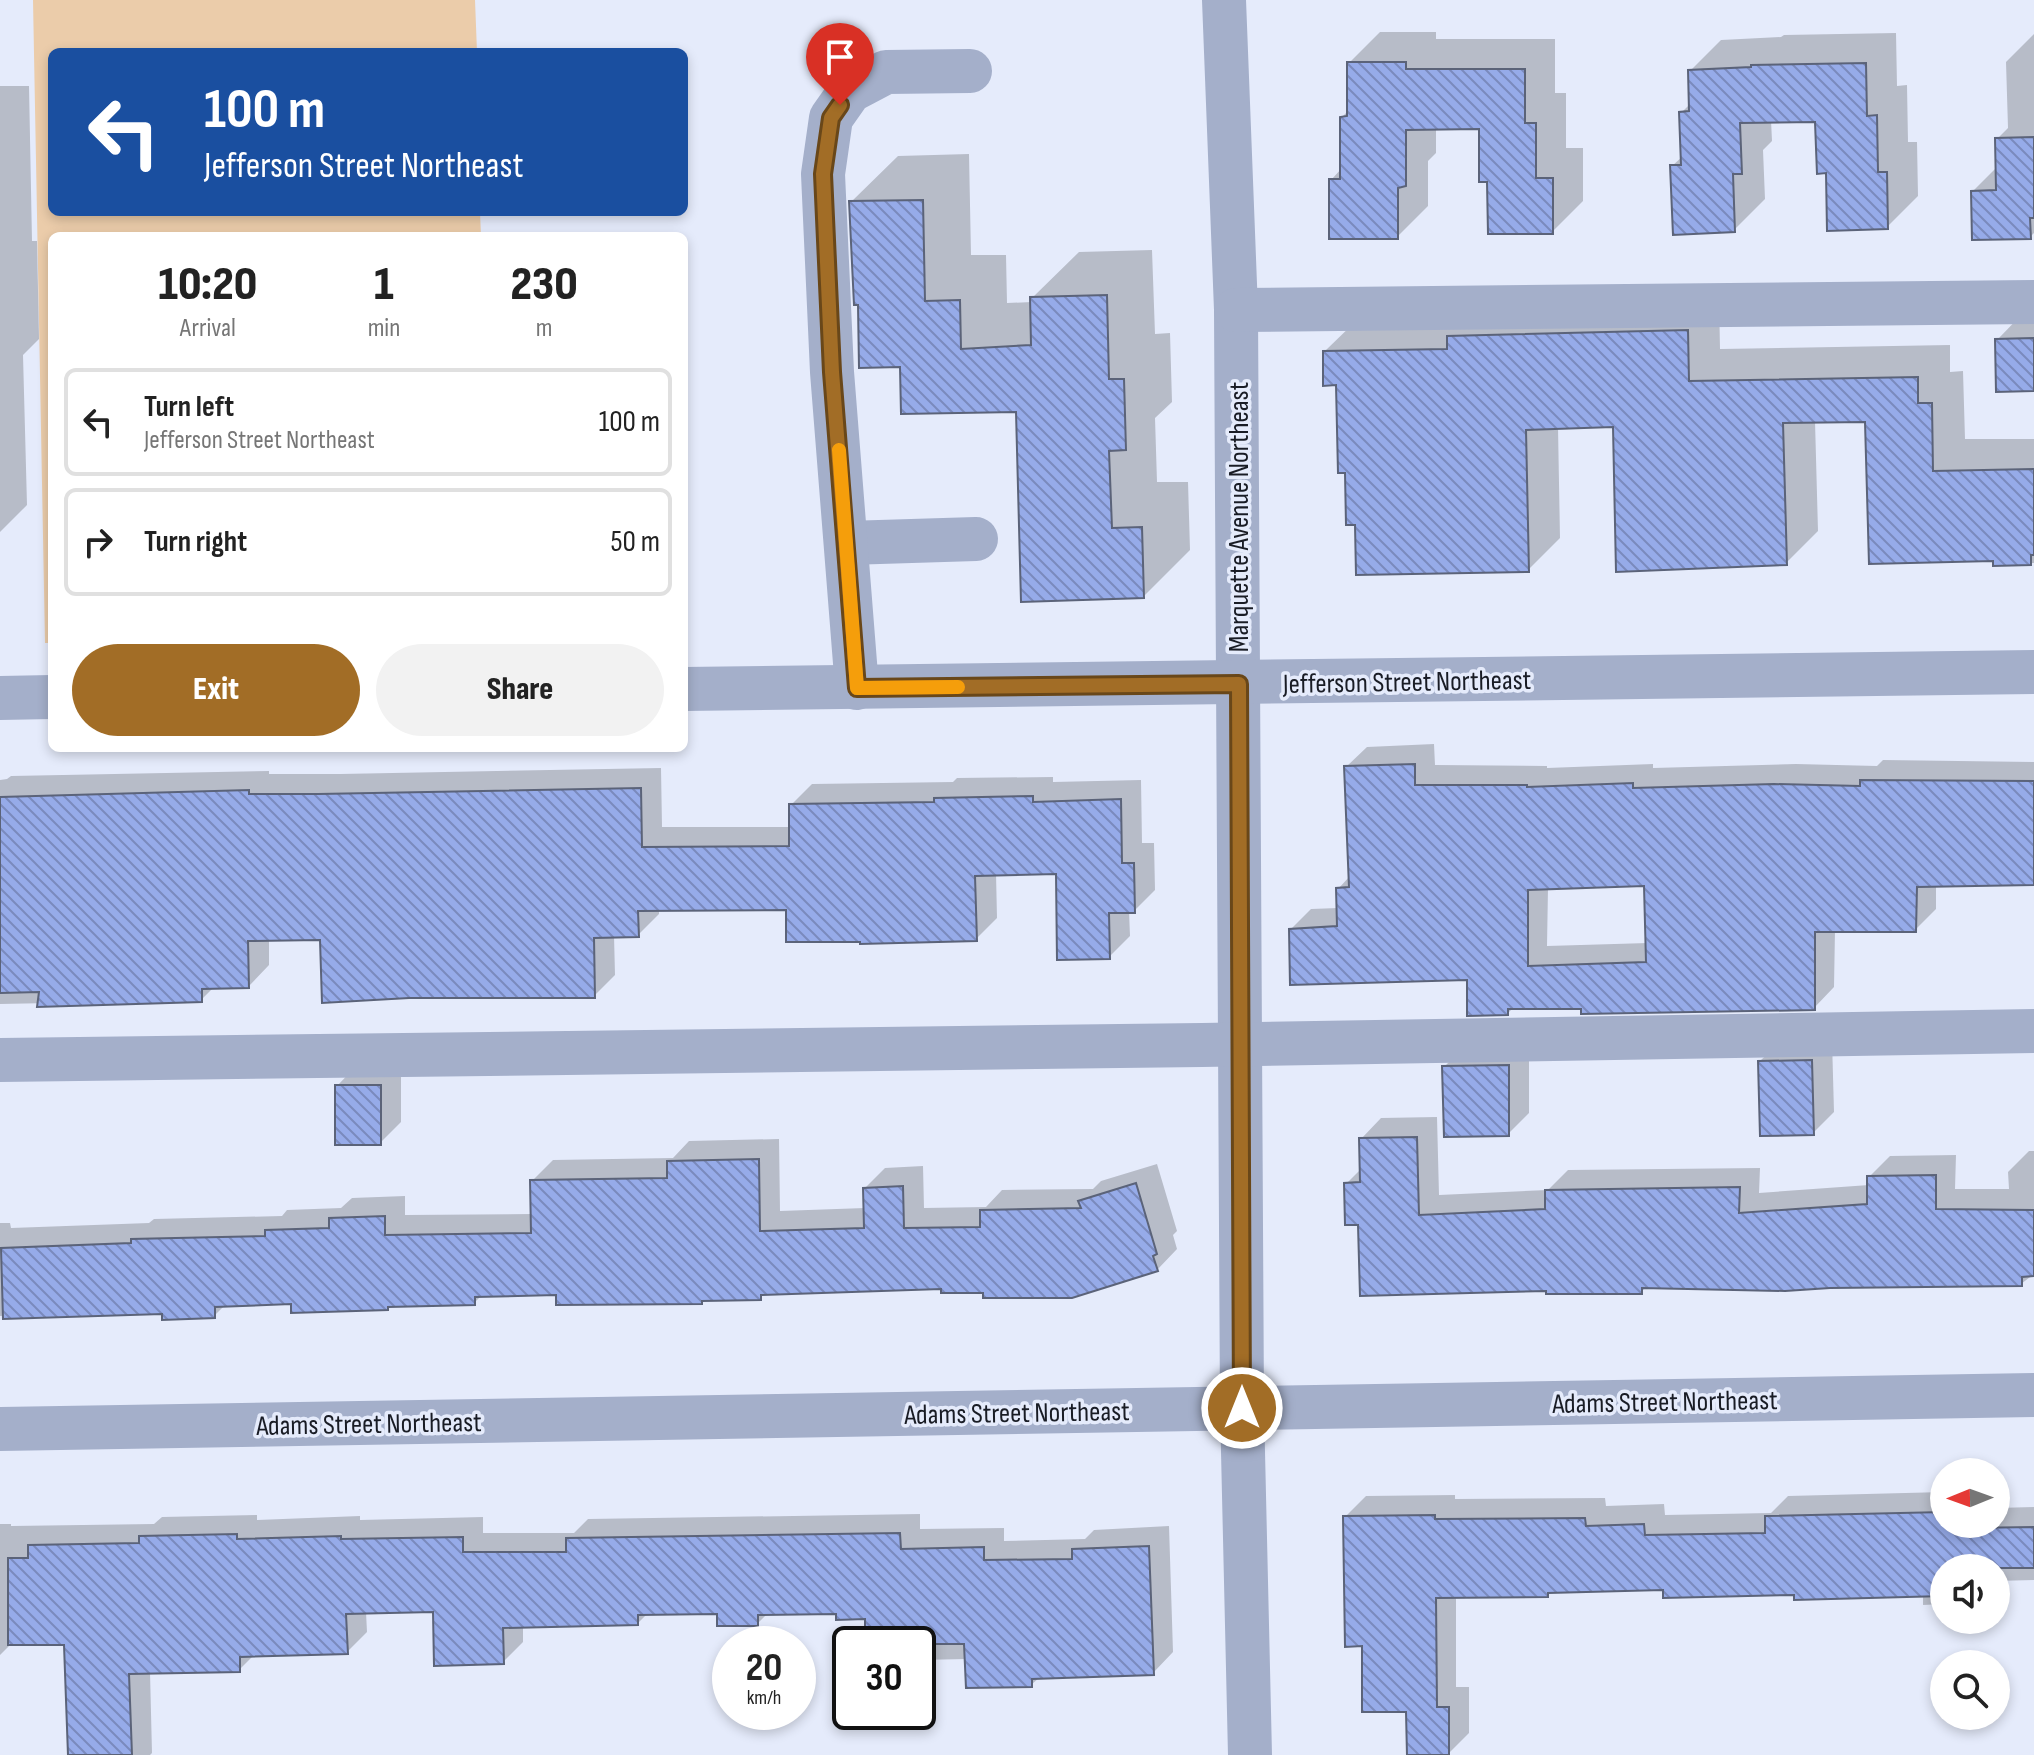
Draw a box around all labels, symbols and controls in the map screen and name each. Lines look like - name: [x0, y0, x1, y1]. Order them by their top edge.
- pin: [806, 23, 874, 105]
- icon: arrive: [818, 35, 862, 79]
- text: 100 m: [204, 77, 325, 144]
- icon: left: [72, 80, 176, 184]
- text: Jefferson Street Northeast: [204, 145, 523, 188]
- text: 10:20: [158, 256, 257, 313]
- text: 1: [374, 256, 394, 313]
- text: 230: [511, 256, 578, 313]
- text: Arrival: [180, 313, 236, 344]
- text: min: [368, 313, 400, 344]
- text: m: [536, 313, 552, 344]
- street label: Marquette Avenue Northeast: [1223, 382, 1256, 652]
- text: Turn left: [144, 389, 234, 425]
- icon: left: [76, 400, 120, 444]
- text: 100 m: [599, 404, 660, 440]
- text: Jefferson Street Northeast: [144, 425, 375, 456]
- icon: right: [76, 520, 120, 564]
- text: Turn right: [144, 524, 247, 560]
- text: 50 m: [611, 524, 660, 560]
- button: Exit: [72, 644, 360, 736]
- button: Share: [376, 644, 664, 736]
- street label: Jefferson Street Northeast: [1282, 664, 1531, 701]
- position arrow: [1200, 1366, 1284, 1450]
- street label: Adams Street Northeast: [1551, 1384, 1778, 1421]
- street label: Adams Street Northeast: [903, 1395, 1130, 1432]
- street label: Adams Street Northeast: [255, 1406, 482, 1443]
- north arrow: [1930, 1458, 2010, 1538]
- map controls: [1930, 1458, 2010, 1730]
- button: sound: [1930, 1554, 2010, 1634]
- speed limit sign: 30: [832, 1626, 936, 1730]
- text: 20: [746, 1644, 782, 1692]
- button: search: [1930, 1650, 2010, 1730]
- text: km/h: [747, 1686, 781, 1710]

